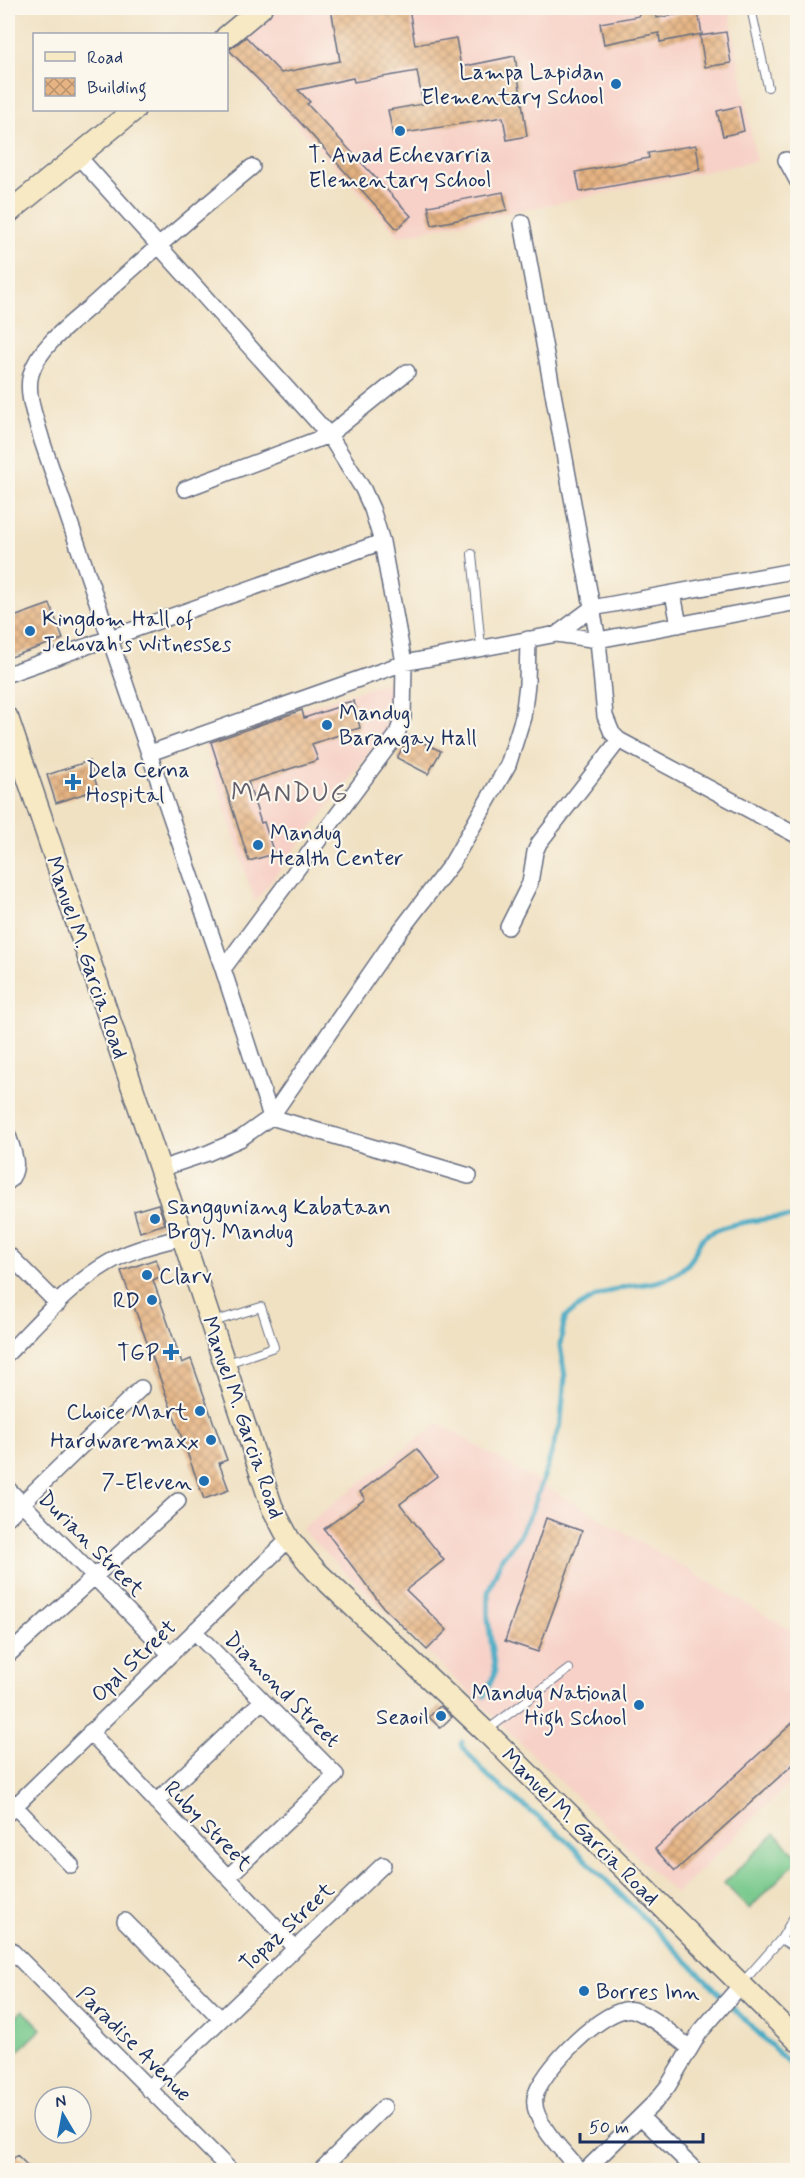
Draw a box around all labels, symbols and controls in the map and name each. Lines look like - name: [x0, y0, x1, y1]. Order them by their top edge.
- legend: [33, 33, 228, 111]
- text: Road: [87, 46, 123, 70]
- place label: Lampa Lapidan Elementary School: [421, 59, 604, 112]
- text: Building: [87, 76, 147, 102]
- marker: Lampa Lapidan Elementary School: [609, 77, 623, 91]
- marker: T. Awad Echevarria Elementary School: [393, 124, 407, 138]
- place label: T. Awad Echevarria Elementary School: [308, 142, 492, 195]
- place label: Kingdom Hall of Jehovah's Witnesses: [42, 606, 232, 659]
- marker: Kingdom Hall of Jehovah's Witnesses: [23, 624, 37, 638]
- place label: Mandug Barangay Hall: [339, 700, 477, 754]
- marker: Mandug Barangay Hall: [320, 718, 334, 732]
- place label: Dela Cerna Hospital: [86, 757, 190, 810]
- marker: Dela Cerna Hospital: [64, 773, 82, 791]
- district label: MANDUG: [231, 777, 349, 811]
- place label: Mandug Health Center: [270, 820, 404, 873]
- marker: Mandug Health Center: [251, 838, 265, 852]
- street label: Manuel M. Garcia Road: [38, 853, 134, 1063]
- place label: Sangguniang Kabataan Brgy. Mandug: [167, 1194, 391, 1250]
- marker: Sangguniang Kabataan Brgy. Mandug: [148, 1212, 162, 1226]
- place label: Clarv: [159, 1263, 212, 1291]
- marker: Clarv: [140, 1268, 154, 1282]
- place label: RD: [113, 1288, 140, 1316]
- marker: RD: [145, 1293, 159, 1307]
- street label: Manuel M. Garcia Road: [194, 1313, 290, 1523]
- place label: TGP: [117, 1340, 160, 1368]
- marker: TGP: [164, 1345, 178, 1359]
- place label: Choice Mart: [66, 1399, 188, 1427]
- marker: Choice Mart: [193, 1404, 207, 1418]
- place label: Hardwaremaxx: [50, 1428, 199, 1456]
- marker: Hardwaremaxx: [204, 1433, 218, 1447]
- place label: 7-Eleven: [102, 1469, 192, 1497]
- marker: 7-Eleven: [197, 1474, 211, 1488]
- street label: Durian Street: [31, 1485, 150, 1604]
- street label: Opal Street: [86, 1614, 183, 1709]
- street label: Diamond Street: [218, 1626, 346, 1754]
- place label: Mandug National High School: [472, 1680, 627, 1736]
- marker: Mandug National High School: [632, 1698, 646, 1712]
- place label: Seaoil: [376, 1704, 429, 1732]
- marker: Seaoil: [434, 1709, 448, 1723]
- street label: Manuel M. Garcia Road: [495, 1742, 665, 1912]
- street label: Ruby Street: [157, 1775, 258, 1878]
- street label: Topaz Street: [234, 1876, 341, 1978]
- place label: Borres Inn: [596, 1979, 700, 2007]
- street label: Paradise Avenue: [70, 1981, 197, 2108]
- marker: Borres Inn: [577, 1984, 591, 1998]
- north arrow: [33, 2085, 93, 2145]
- text: N: [54, 2090, 68, 2113]
- scale bar: [580, 2106, 703, 2144]
- text: 50 m: [589, 2116, 629, 2140]

